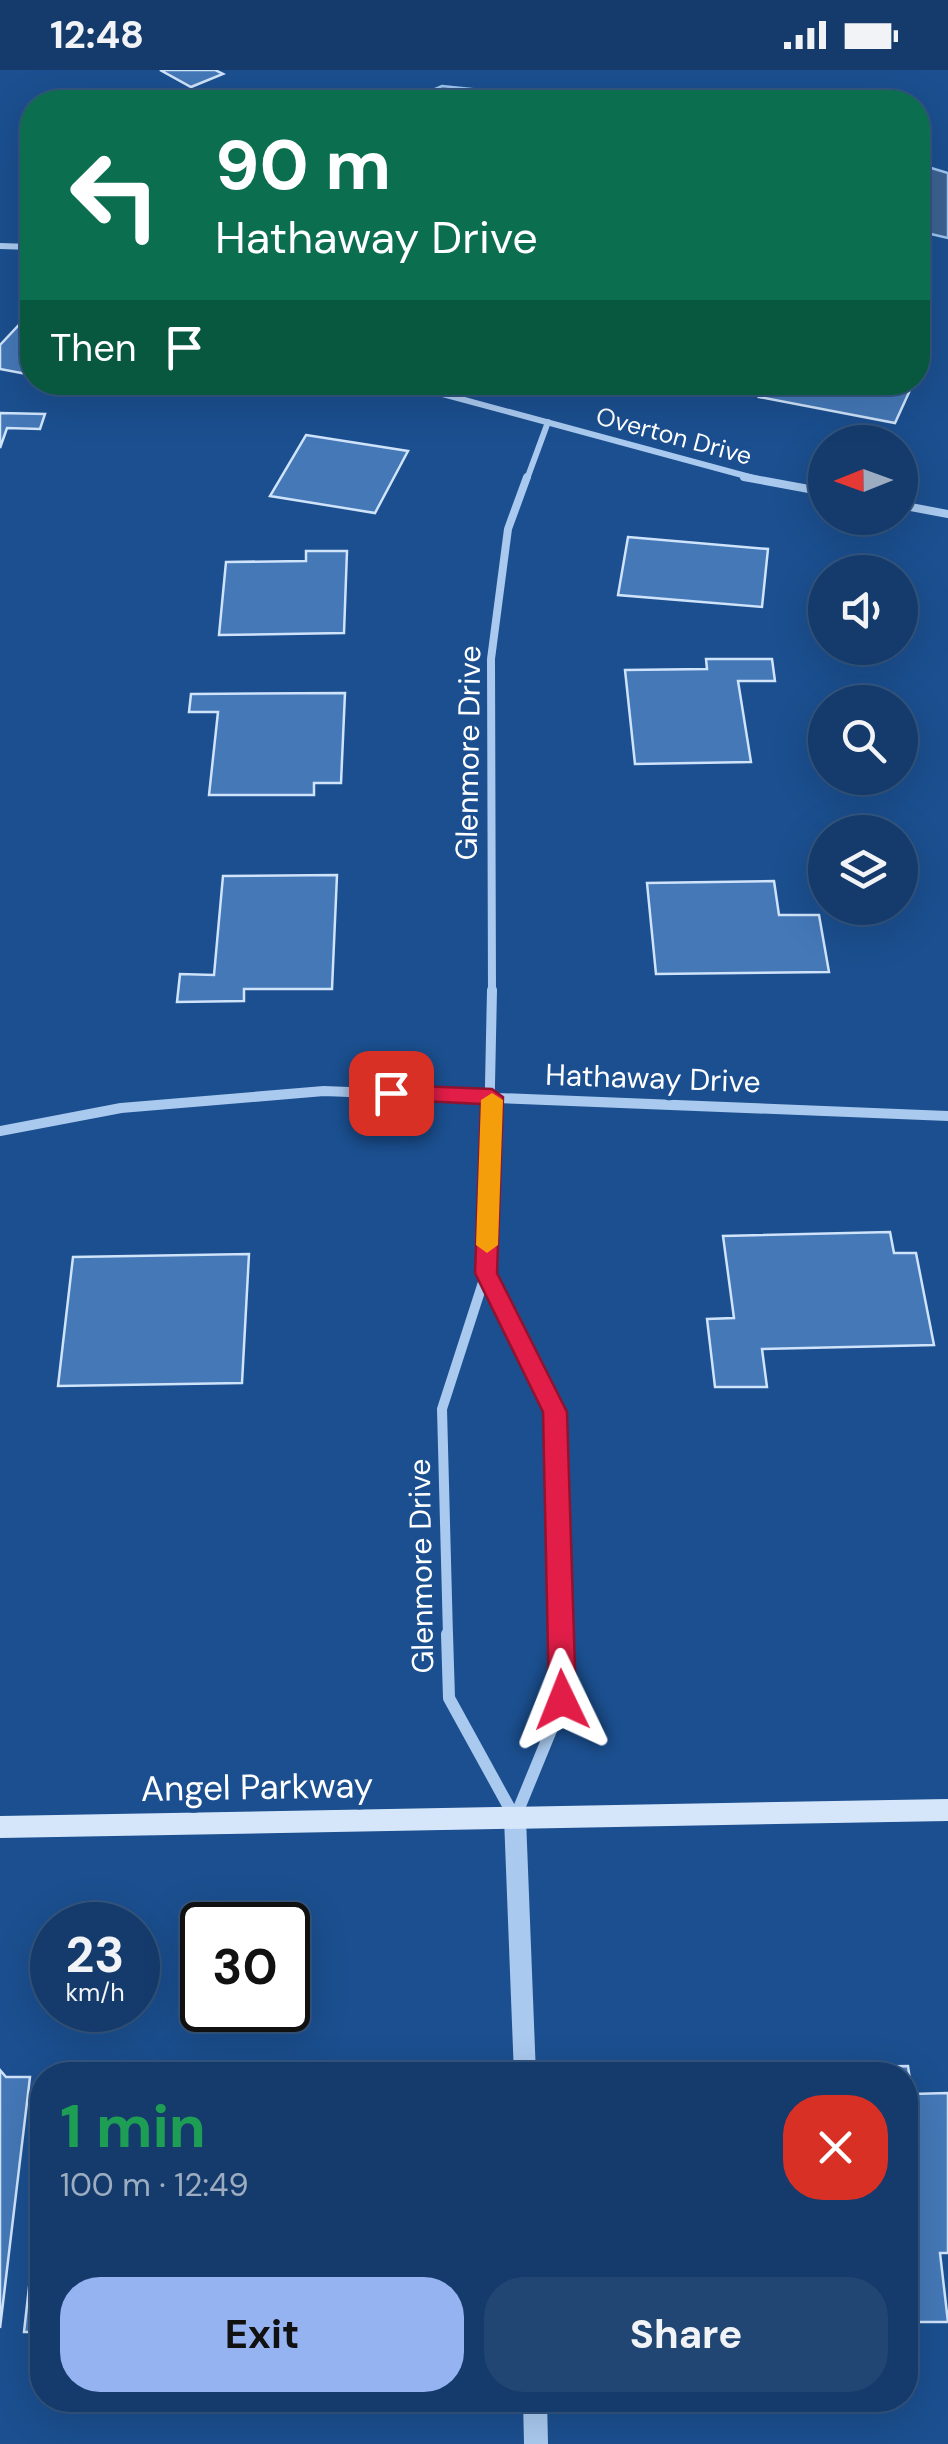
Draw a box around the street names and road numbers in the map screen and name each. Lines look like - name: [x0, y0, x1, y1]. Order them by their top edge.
- street label: Overton Drive: [593, 399, 755, 473]
- street label: Glenmore Drive: [447, 645, 489, 861]
- street label: Hathaway Drive: [545, 1055, 761, 1101]
- street label: Glenmore Drive: [400, 1458, 442, 1674]
- street label: Angel Parkway: [140, 1762, 374, 1812]

